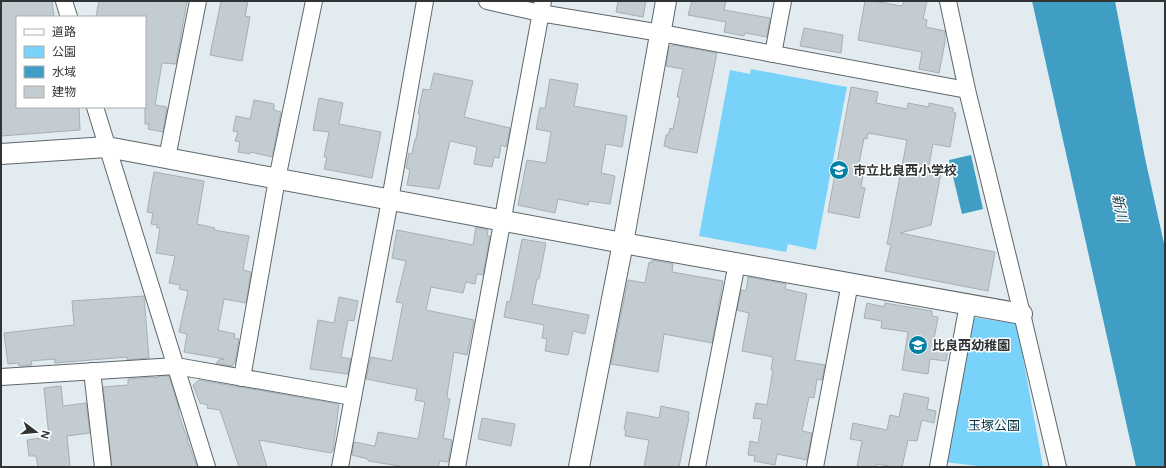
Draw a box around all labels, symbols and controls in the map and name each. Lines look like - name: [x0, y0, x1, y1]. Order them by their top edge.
- legend: [16, 16, 146, 108]
- text: 道路: [52, 24, 76, 40]
- text: 公園: [52, 44, 76, 60]
- text: 水域: [52, 64, 76, 80]
- text: 建物: [52, 84, 76, 100]
- school or university icon: 市立比良西小学校: [828, 159, 850, 181]
- place label: 市立比良西小学校: [853, 162, 957, 179]
- water label: 新川: [1108, 192, 1132, 226]
- school or university icon: 比良西幼稚園: [907, 334, 929, 356]
- place label: 比良西幼稚園: [932, 337, 1010, 354]
- north arrow: [16, 412, 56, 452]
- park label: 玉塚公園: [968, 417, 1020, 434]
- text: N: [38, 429, 53, 441]

